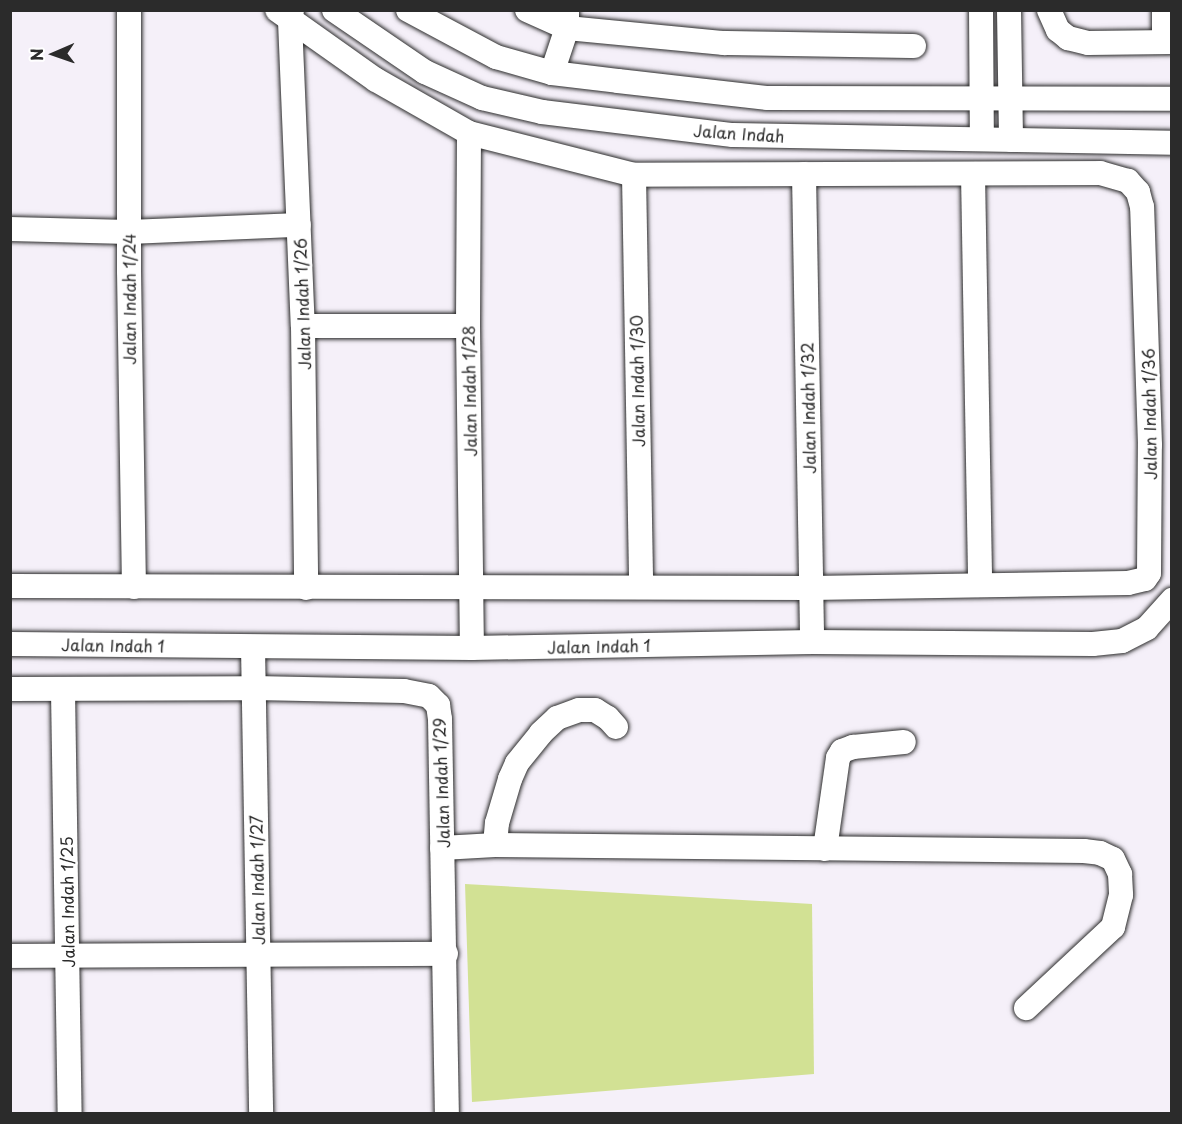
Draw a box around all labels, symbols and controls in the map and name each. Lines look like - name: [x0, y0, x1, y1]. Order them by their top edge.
- north arrow: [24, 24, 84, 84]
- text: N: [24, 48, 48, 61]
- street label: Jalan Indah: [692, 120, 786, 146]
- street label: Jalan Indah 1/24: [119, 233, 139, 365]
- street label: Jalan Indah 1/26: [290, 237, 314, 371]
- street label: Jalan Indah 1/30: [626, 314, 648, 448]
- street label: Jalan Indah 1/28: [458, 325, 480, 457]
- street label: Jalan Indah 1/32: [797, 342, 819, 474]
- street label: Jalan Indah 1/36: [1138, 348, 1160, 480]
- street label: Jalan Indah 1: [61, 634, 165, 656]
- street label: Jalan Indah 1: [547, 635, 651, 657]
- street label: Jalan Indah 1/29: [429, 717, 453, 849]
- street label: Jalan Indah 1/27: [246, 814, 268, 946]
- street label: Jalan Indah 1/25: [56, 836, 78, 968]

